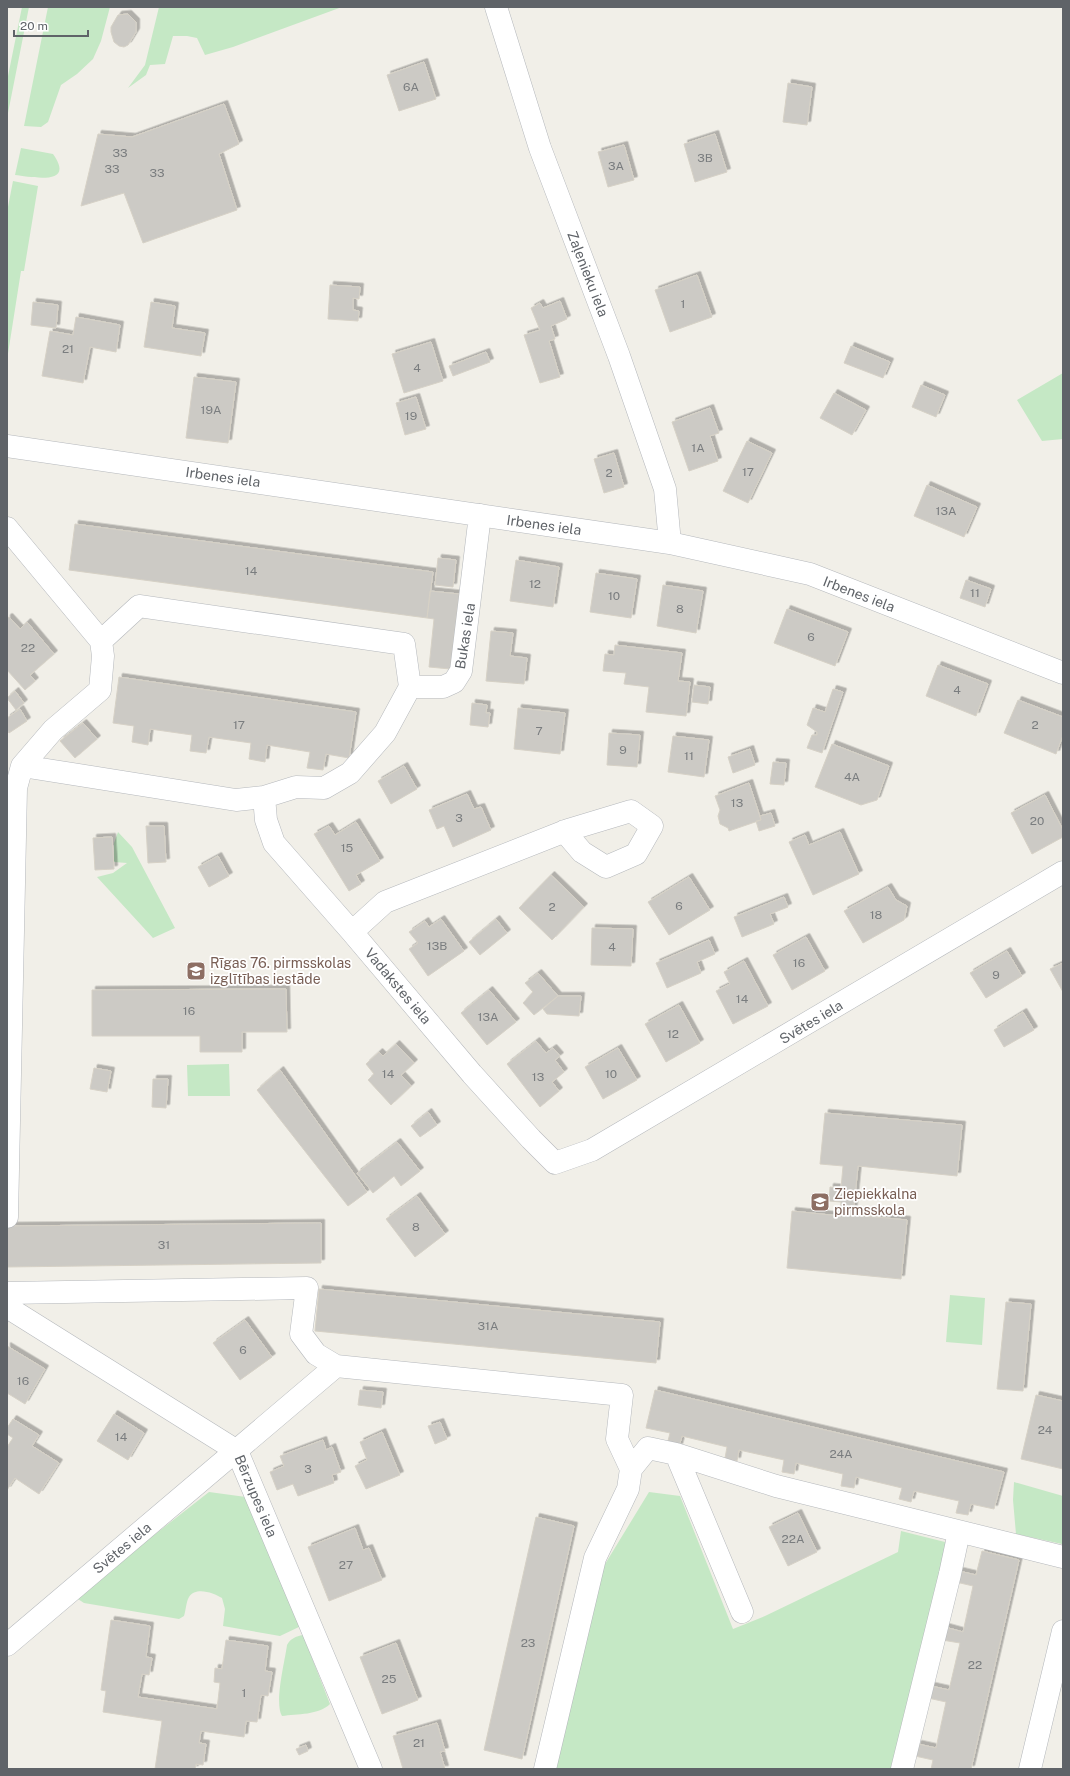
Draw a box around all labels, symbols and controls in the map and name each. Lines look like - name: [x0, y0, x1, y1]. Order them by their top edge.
- scale bar: [14, 12, 88, 38]
- text: 20 m: [20, 19, 48, 33]
- house number: 6A: [403, 80, 419, 94]
- house number: 33: [112, 146, 128, 160]
- house number: 3B: [697, 151, 713, 165]
- house number: 3A: [608, 159, 625, 173]
- house number: 33: [104, 162, 120, 176]
- house number: 33: [149, 166, 165, 180]
- street label: Zaļenieku iela: [564, 229, 612, 319]
- house number: 1: [681, 297, 685, 311]
- house number: 21: [62, 342, 74, 356]
- house number: 4: [413, 361, 421, 375]
- house number: 19A: [201, 403, 222, 417]
- house number: 19: [405, 409, 417, 423]
- house number: 1A: [691, 441, 705, 455]
- street label: Irbenes iela: [185, 464, 261, 490]
- house number: 17: [742, 465, 754, 479]
- house number: 2: [605, 466, 613, 480]
- house number: 13A: [936, 504, 957, 518]
- street label: Irbenes iela: [506, 512, 582, 538]
- house number: 14: [245, 564, 258, 578]
- street label: Irbenes iela: [821, 573, 897, 615]
- house number: 12: [529, 577, 541, 591]
- house number: 11: [970, 586, 980, 600]
- house number: 10: [608, 589, 620, 603]
- street label: Bukas iela: [452, 602, 478, 670]
- house number: 8: [676, 602, 684, 616]
- house number: 6: [807, 630, 815, 644]
- house number: 22: [21, 641, 35, 655]
- house number: 4: [953, 683, 961, 697]
- house number: 17: [233, 718, 245, 732]
- house number: 2: [1031, 718, 1039, 732]
- house number: 7: [535, 724, 543, 738]
- house number: 9: [619, 743, 627, 757]
- house number: 11: [684, 749, 694, 763]
- house number: 4A: [844, 770, 861, 784]
- house number: 13: [731, 796, 743, 810]
- house number: 3: [455, 811, 463, 825]
- house number: 20: [1030, 814, 1044, 828]
- house number: 15: [341, 841, 354, 855]
- house number: 6: [675, 899, 683, 913]
- house number: 2: [548, 900, 556, 914]
- house number: 18: [870, 908, 883, 922]
- house number: 13B: [427, 939, 447, 953]
- house number: 4: [608, 940, 616, 954]
- street label: Vadakstes iela: [362, 945, 434, 1027]
- place label: Rīgas 76. pirmsskolas izglītības iestāde: [210, 955, 351, 987]
- house number: 16: [793, 956, 805, 970]
- school or university icon: Rīgas 76. pirmsskolas izglītības iestāde: [185, 960, 207, 982]
- house number: 9: [992, 968, 1000, 982]
- house number: 14: [736, 992, 749, 1006]
- street label: Svētes iela: [776, 997, 846, 1047]
- house number: 16: [183, 1004, 195, 1018]
- house number: 13A: [478, 1010, 499, 1024]
- house number: 12: [667, 1027, 679, 1041]
- house number: 14: [382, 1067, 395, 1081]
- house number: 10: [605, 1067, 617, 1081]
- house number: 13: [532, 1070, 544, 1084]
- place label: Ziepiekkalna pirmsskola: [834, 1186, 917, 1218]
- school or university icon: Ziepiekkalna pirmsskola: [809, 1191, 831, 1213]
- house number: 8: [412, 1220, 420, 1234]
- house number: 31: [158, 1238, 170, 1252]
- house number: 31A: [478, 1319, 499, 1333]
- house number: 6: [239, 1343, 247, 1357]
- house number: 16: [17, 1374, 29, 1388]
- house number: 24: [1038, 1423, 1053, 1437]
- house number: 14: [115, 1430, 128, 1444]
- house number: 24A: [829, 1447, 853, 1461]
- street label: Bērzupes iela: [231, 1452, 281, 1540]
- house number: 3: [304, 1462, 312, 1476]
- street label: Svētes iela: [90, 1519, 154, 1577]
- house number: 22A: [782, 1532, 805, 1546]
- house number: 27: [339, 1558, 353, 1572]
- house number: 23: [521, 1636, 535, 1650]
- house number: 22: [968, 1658, 982, 1672]
- house number: 25: [382, 1672, 397, 1686]
- house number: 1: [242, 1686, 246, 1700]
- house number: 21: [413, 1736, 425, 1750]

